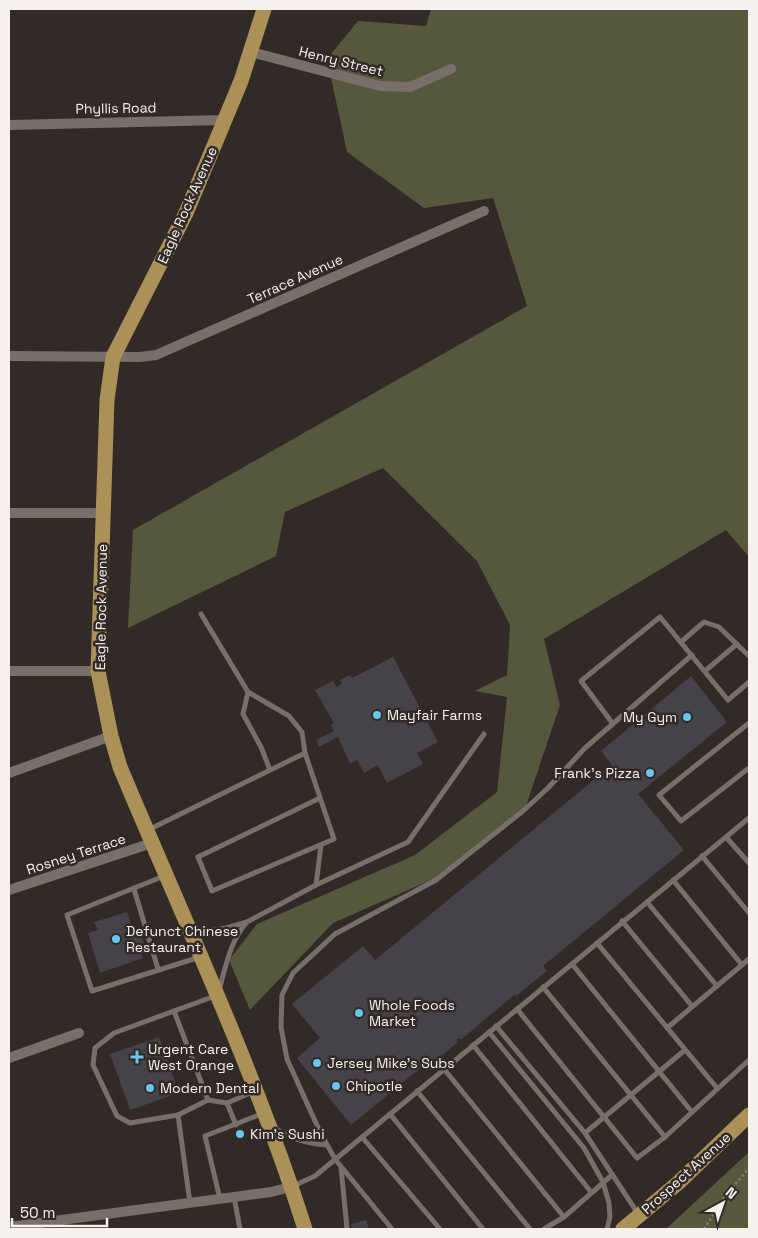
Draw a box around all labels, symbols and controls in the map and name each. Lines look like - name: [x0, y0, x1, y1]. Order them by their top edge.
- street label: Henry Street: [297, 42, 385, 80]
- street label: Phyllis Road: [75, 98, 157, 118]
- street label: Eagle Rock Avenue: [153, 144, 221, 266]
- street label: Terrace Avenue: [244, 250, 346, 308]
- street label: Eagle Rock Avenue: [91, 544, 111, 670]
- place label: Mayfair Farms: [387, 706, 482, 724]
- place label: My Gym: [623, 708, 677, 726]
- marker: Mayfair Farms: [371, 709, 383, 721]
- marker: My Gym: [681, 711, 693, 723]
- place label: Frank’s Pizza: [554, 764, 640, 782]
- marker: Frank’s Pizza: [644, 767, 656, 779]
- street label: Rosney Terrace: [24, 829, 128, 879]
- place label: Defunct Chinese Restaurant: [126, 922, 238, 956]
- marker: Defunct Chinese Restaurant: [110, 933, 122, 945]
- place label: Whole Foods Market: [369, 996, 455, 1030]
- marker: Whole Foods Market: [353, 1007, 365, 1019]
- place label: Urgent Care West Orange: [148, 1040, 234, 1074]
- marker: Urgent Care West Orange: [130, 1050, 144, 1064]
- place label: Jersey Mike's Subs: [327, 1054, 455, 1072]
- marker: Jersey Mike's Subs: [311, 1057, 323, 1069]
- place label: Chipotle: [346, 1077, 403, 1095]
- place label: Modern Dental: [160, 1079, 259, 1097]
- marker: Chipotle: [330, 1080, 342, 1092]
- marker: Modern Dental: [144, 1082, 156, 1094]
- place label: Kim's Sushi: [250, 1125, 325, 1143]
- marker: Kim's Sushi: [234, 1128, 246, 1140]
- street label: Prospect Avenue: [638, 1128, 734, 1218]
- north arrow: [698, 1178, 748, 1228]
- text: N: [722, 1183, 741, 1203]
- scale bar: [12, 1196, 108, 1228]
- text: 50 m: [20, 1203, 55, 1222]

